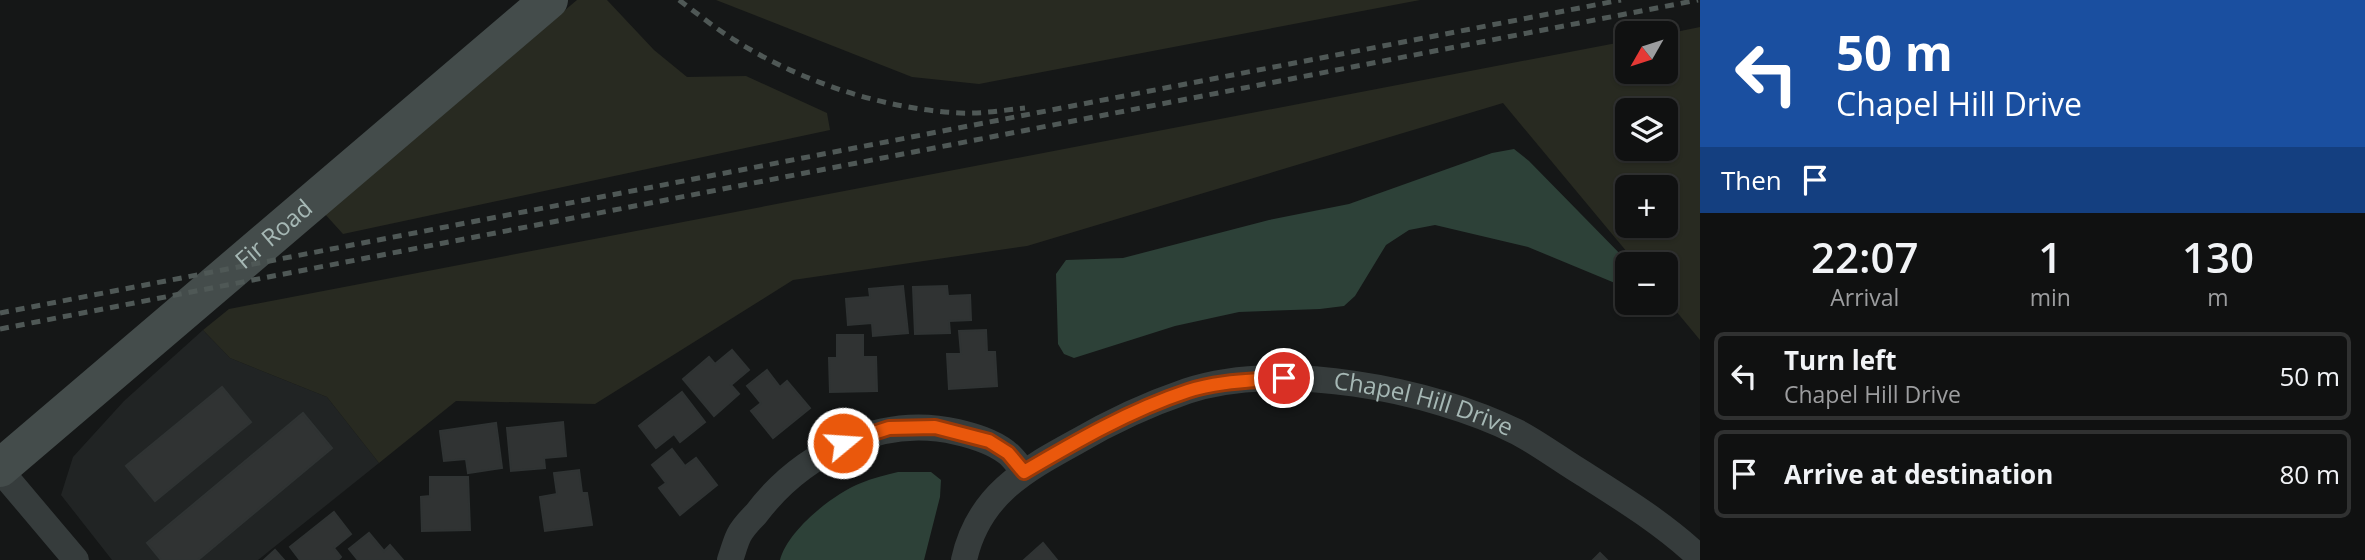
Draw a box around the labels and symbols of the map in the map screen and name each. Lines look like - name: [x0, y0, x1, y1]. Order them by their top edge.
- north arrow: [1615, 21, 1678, 84]
- street label: Fir Road: [227, 191, 319, 276]
- pin: [1254, 348, 1314, 408]
- street label: Chapel Hill Drive: [1332, 363, 1519, 443]
- position arrow: [806, 406, 880, 480]

